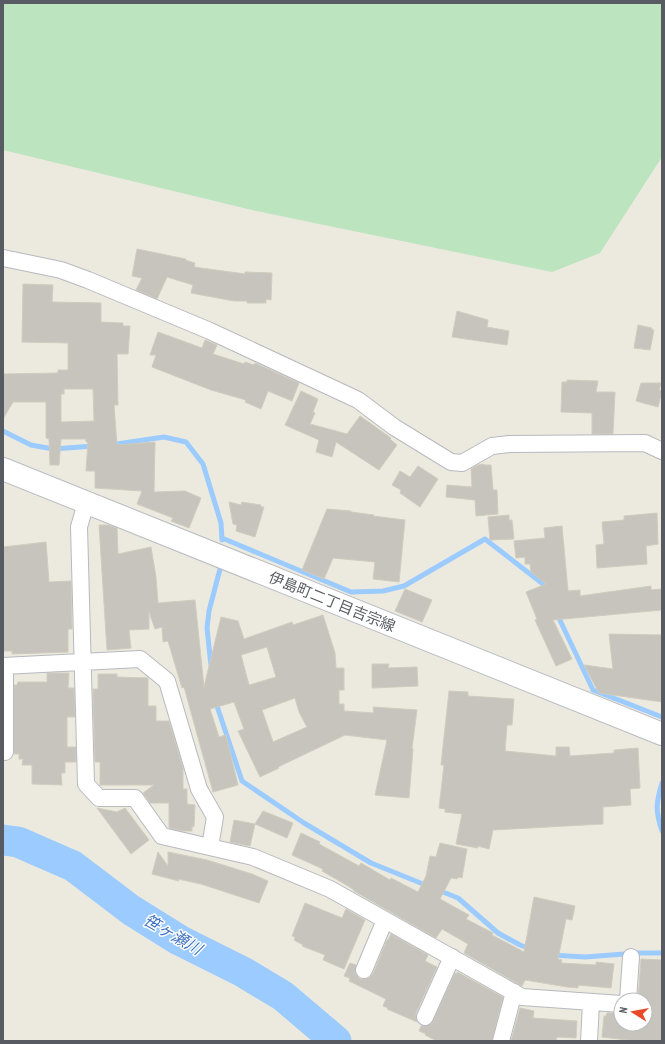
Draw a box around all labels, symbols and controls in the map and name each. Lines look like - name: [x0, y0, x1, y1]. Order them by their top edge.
- street label: 伊島町二丁目吉宗線: [266, 567, 398, 636]
- water label: 笹ヶ瀬川: [140, 909, 207, 960]
- north arrow: [613, 992, 653, 1032]
- text: N: [616, 1006, 631, 1014]

